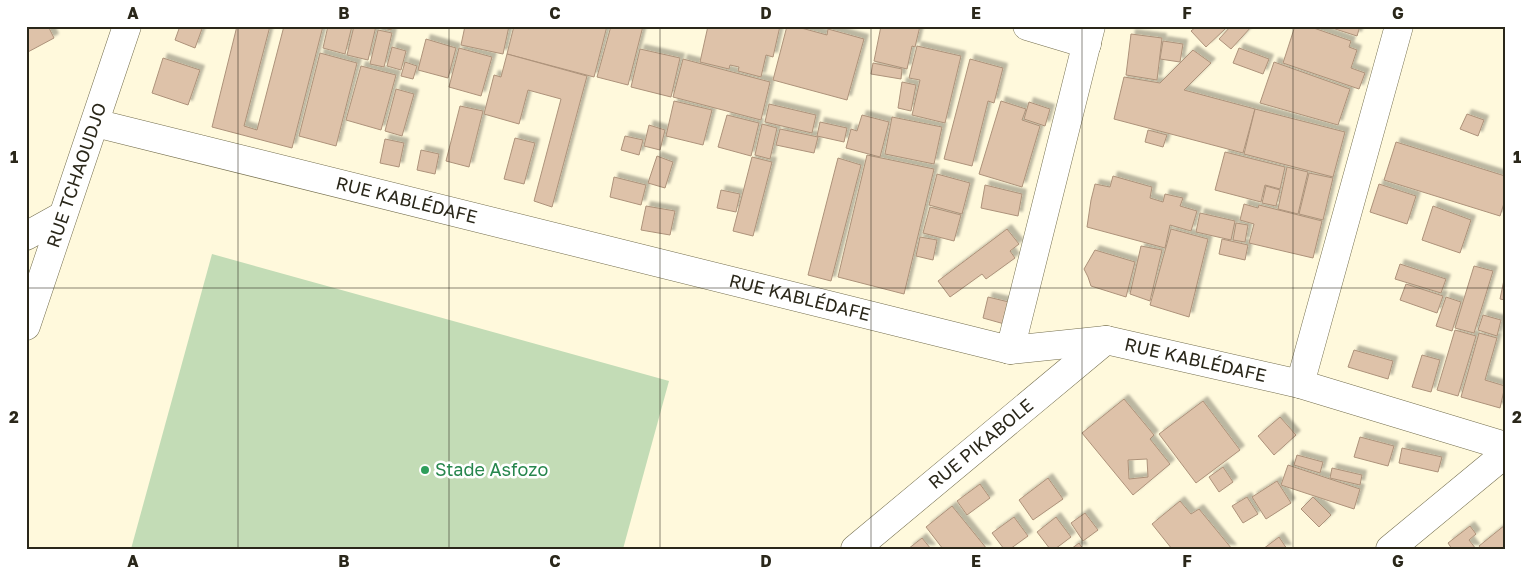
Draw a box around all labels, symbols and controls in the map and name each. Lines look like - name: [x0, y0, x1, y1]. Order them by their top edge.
- text: A: [127, 3, 139, 23]
- text: B: [338, 3, 350, 23]
- text: C: [549, 3, 561, 23]
- text: D: [760, 3, 772, 23]
- text: E: [971, 3, 981, 23]
- text: F: [1182, 3, 1192, 23]
- text: G: [1392, 3, 1404, 23]
- street label: RUE TCHAOUDJO: [41, 100, 110, 250]
- text: 1: [10, 147, 18, 167]
- text: 1: [1513, 147, 1521, 167]
- street label: RUE KABLÉDAFE: [334, 171, 480, 227]
- street label: RUE KABLÉDAFE: [727, 269, 873, 325]
- street label: RUE KABLÉDAFE: [1123, 333, 1269, 386]
- street label: RUE PIKABOLE: [924, 393, 1037, 493]
- text: 2: [9, 407, 19, 427]
- text: 2: [1512, 407, 1522, 427]
- place label: Stade Asfozo: [435, 458, 548, 480]
- marker: Stade Asfozo: [419, 464, 431, 476]
- text: A: [127, 551, 139, 571]
- text: B: [338, 551, 350, 571]
- text: C: [549, 551, 561, 571]
- text: D: [760, 551, 772, 571]
- text: E: [971, 551, 981, 571]
- text: F: [1182, 551, 1192, 571]
- text: G: [1392, 551, 1404, 571]

